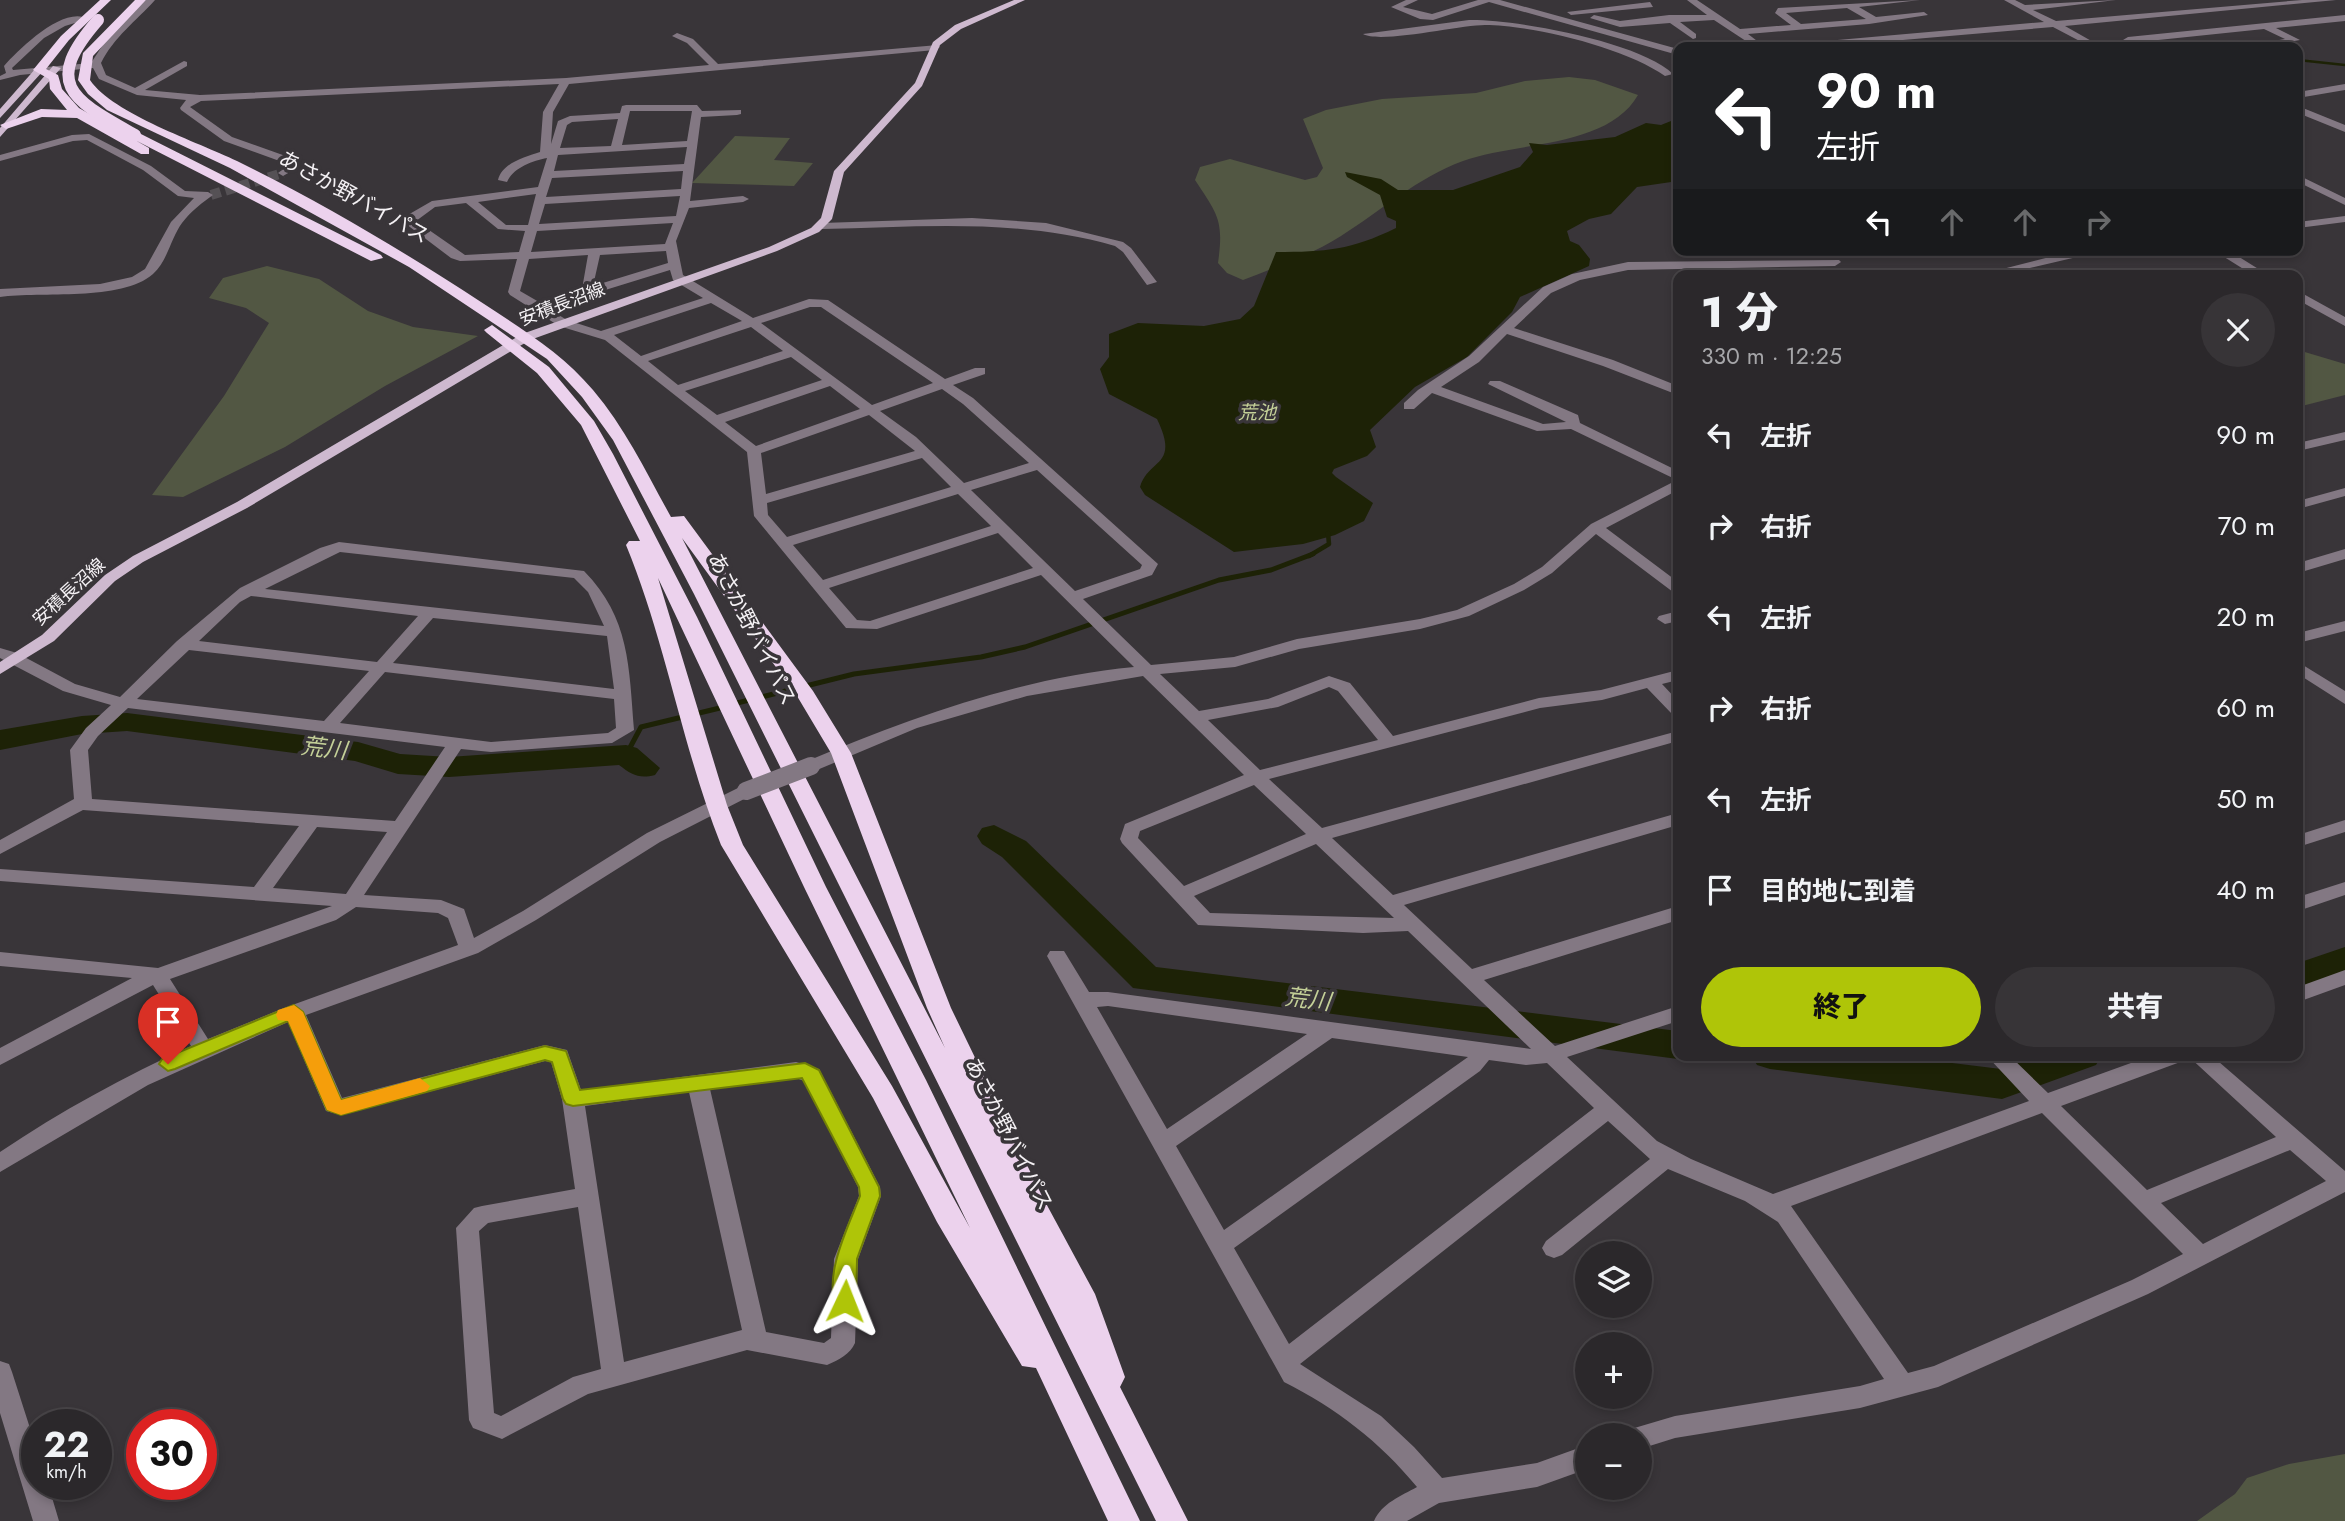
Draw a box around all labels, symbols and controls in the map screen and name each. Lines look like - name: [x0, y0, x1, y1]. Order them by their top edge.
- text: 90 m: [1816, 56, 1936, 126]
- icon: left: [1701, 70, 1792, 161]
- text: 左折: [1816, 124, 1880, 170]
- street label: あさか野バイパス: [273, 143, 435, 251]
- icon: left: [1860, 203, 1898, 241]
- icon: ahead: [1933, 203, 1971, 241]
- icon: ahead: [2006, 203, 2044, 241]
- icon: right: [2079, 203, 2117, 241]
- street label: 安積長沼線: [515, 276, 609, 332]
- text: 1 分: [1701, 282, 1778, 343]
- button: close: [2201, 293, 2275, 367]
- text: 330 m · 12:25: [1701, 339, 1842, 373]
- water label: 荒池: [1238, 399, 1278, 426]
- icon: left: [1701, 416, 1739, 454]
- text: 90 m: [2216, 416, 2275, 454]
- text: 左折: [1760, 417, 1812, 455]
- icon: right: [1701, 507, 1739, 545]
- text: 70 m: [2218, 507, 2275, 545]
- text: 右折: [1760, 508, 1812, 546]
- street label: あさか野バイパス: [701, 548, 803, 710]
- street label: 安積長沼線: [27, 552, 111, 632]
- icon: left: [1701, 598, 1739, 636]
- text: 20 m: [2217, 598, 2275, 636]
- text: 左折: [1760, 599, 1812, 637]
- icon: right: [1701, 689, 1739, 727]
- text: 60 m: [2216, 689, 2275, 727]
- text: 右折: [1760, 690, 1812, 728]
- water label: 荒川: [299, 728, 352, 768]
- icon: left: [1701, 780, 1739, 818]
- text: 50 m: [2217, 780, 2275, 818]
- text: 左折: [1760, 781, 1812, 819]
- icon: arrive: [1701, 871, 1739, 909]
- text: 40 m: [2216, 871, 2275, 909]
- text: 目的地に到着: [1760, 872, 1916, 910]
- button: 終了: [1701, 967, 1981, 1047]
- button: 共有: [1995, 967, 2275, 1047]
- water label: 荒川: [1283, 979, 1336, 1019]
- pin: [138, 992, 198, 1064]
- icon: arrive: [149, 1003, 187, 1041]
- street label: あさか野バイパス: [958, 1053, 1060, 1215]
- map controls: [1575, 1241, 1652, 1500]
- button: layers: [1575, 1241, 1652, 1318]
- position arrow: [808, 1264, 882, 1338]
- button: +: [1575, 1332, 1652, 1409]
- speed limit sign: 30: [126, 1409, 217, 1500]
- text: 22: [44, 1420, 89, 1470]
- button: −: [1575, 1423, 1652, 1500]
- text: km/h: [46, 1459, 87, 1485]

